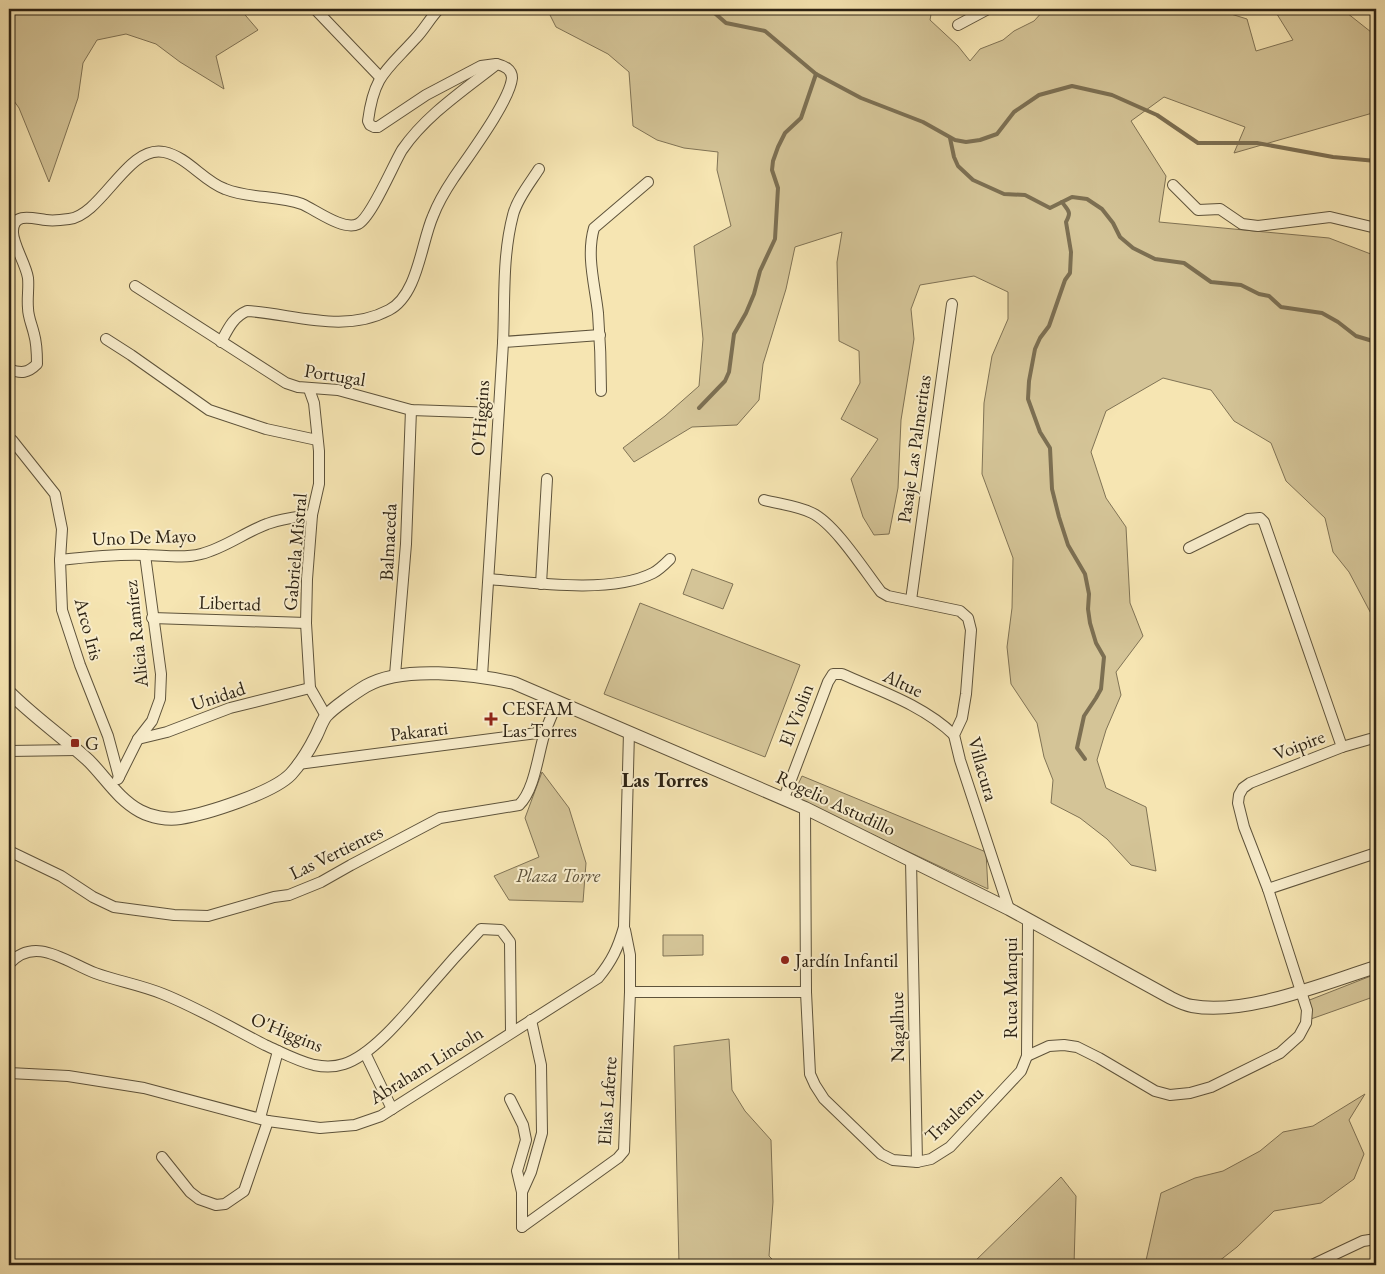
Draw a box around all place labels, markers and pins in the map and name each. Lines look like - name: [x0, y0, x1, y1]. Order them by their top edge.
- place label: CESFAM Las Torres: [502, 696, 577, 743]
- marker: CESFAM Las Torres: [484, 712, 498, 726]
- place label: G: [85, 731, 99, 756]
- marker: G: [69, 737, 81, 749]
- place label: Jardín Infantil: [793, 948, 899, 973]
- marker: Jardín Infantil: [779, 954, 791, 966]

